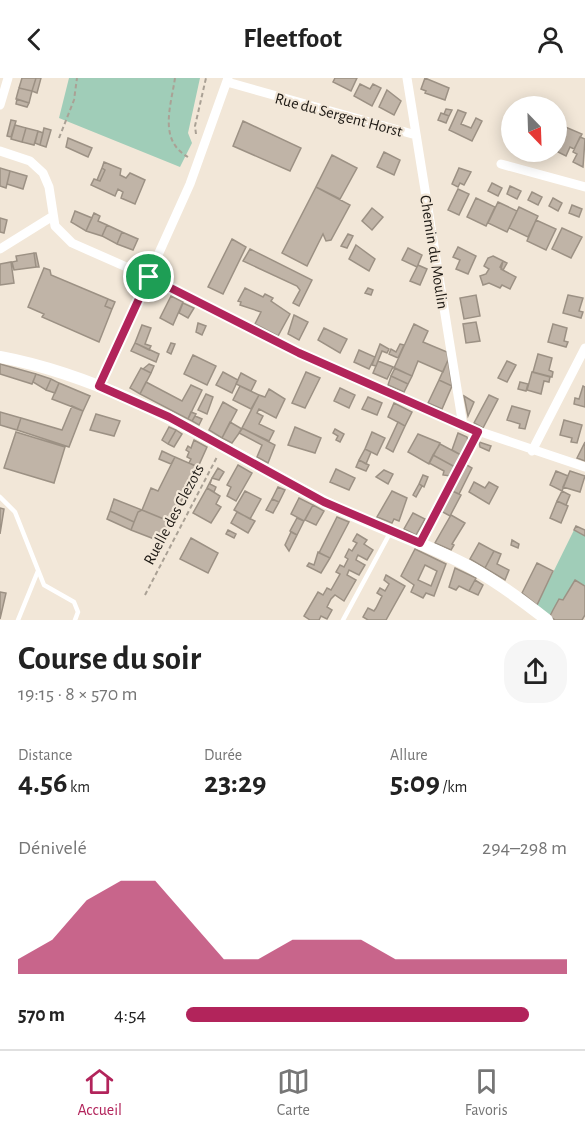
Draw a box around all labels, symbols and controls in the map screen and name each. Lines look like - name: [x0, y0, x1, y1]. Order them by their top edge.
- icon: back: [18, 23, 51, 56]
- icon: person: [534, 23, 567, 56]
- text: Fleetfoot: [243, 25, 342, 52]
- street label: Rue du Sergent Horst: [273, 90, 404, 140]
- north arrow: [501, 96, 567, 162]
- map controls: [501, 96, 567, 162]
- street label: Chemin du Moulin: [417, 194, 451, 310]
- pin: [123, 251, 174, 302]
- icon: arrive: [132, 260, 165, 293]
- street label: Ruelle des Clezots: [141, 462, 207, 567]
- button: share: [504, 640, 567, 703]
- text: Course du soir: [18, 643, 201, 676]
- text: 19:15 · 8 × 570 m: [18, 684, 138, 704]
- text: Distance: [18, 747, 72, 763]
- text: Durée: [204, 747, 242, 763]
- text: Allure: [390, 747, 428, 763]
- text: 4.56: [18, 768, 67, 798]
- text: 23:29: [204, 768, 267, 798]
- text: 5:09: [390, 768, 440, 798]
- text: km: [67, 779, 90, 795]
- text: /km: [440, 779, 467, 795]
- text: Dénivelé: [18, 838, 87, 858]
- text: 294–298 m: [482, 838, 567, 858]
- text: 570 m: [18, 1005, 65, 1025]
- text: 4:54: [114, 1005, 146, 1025]
- tab: Accueil: [77, 1065, 122, 1120]
- tab: Carte: [277, 1065, 310, 1120]
- tab: Favoris: [465, 1065, 508, 1120]

